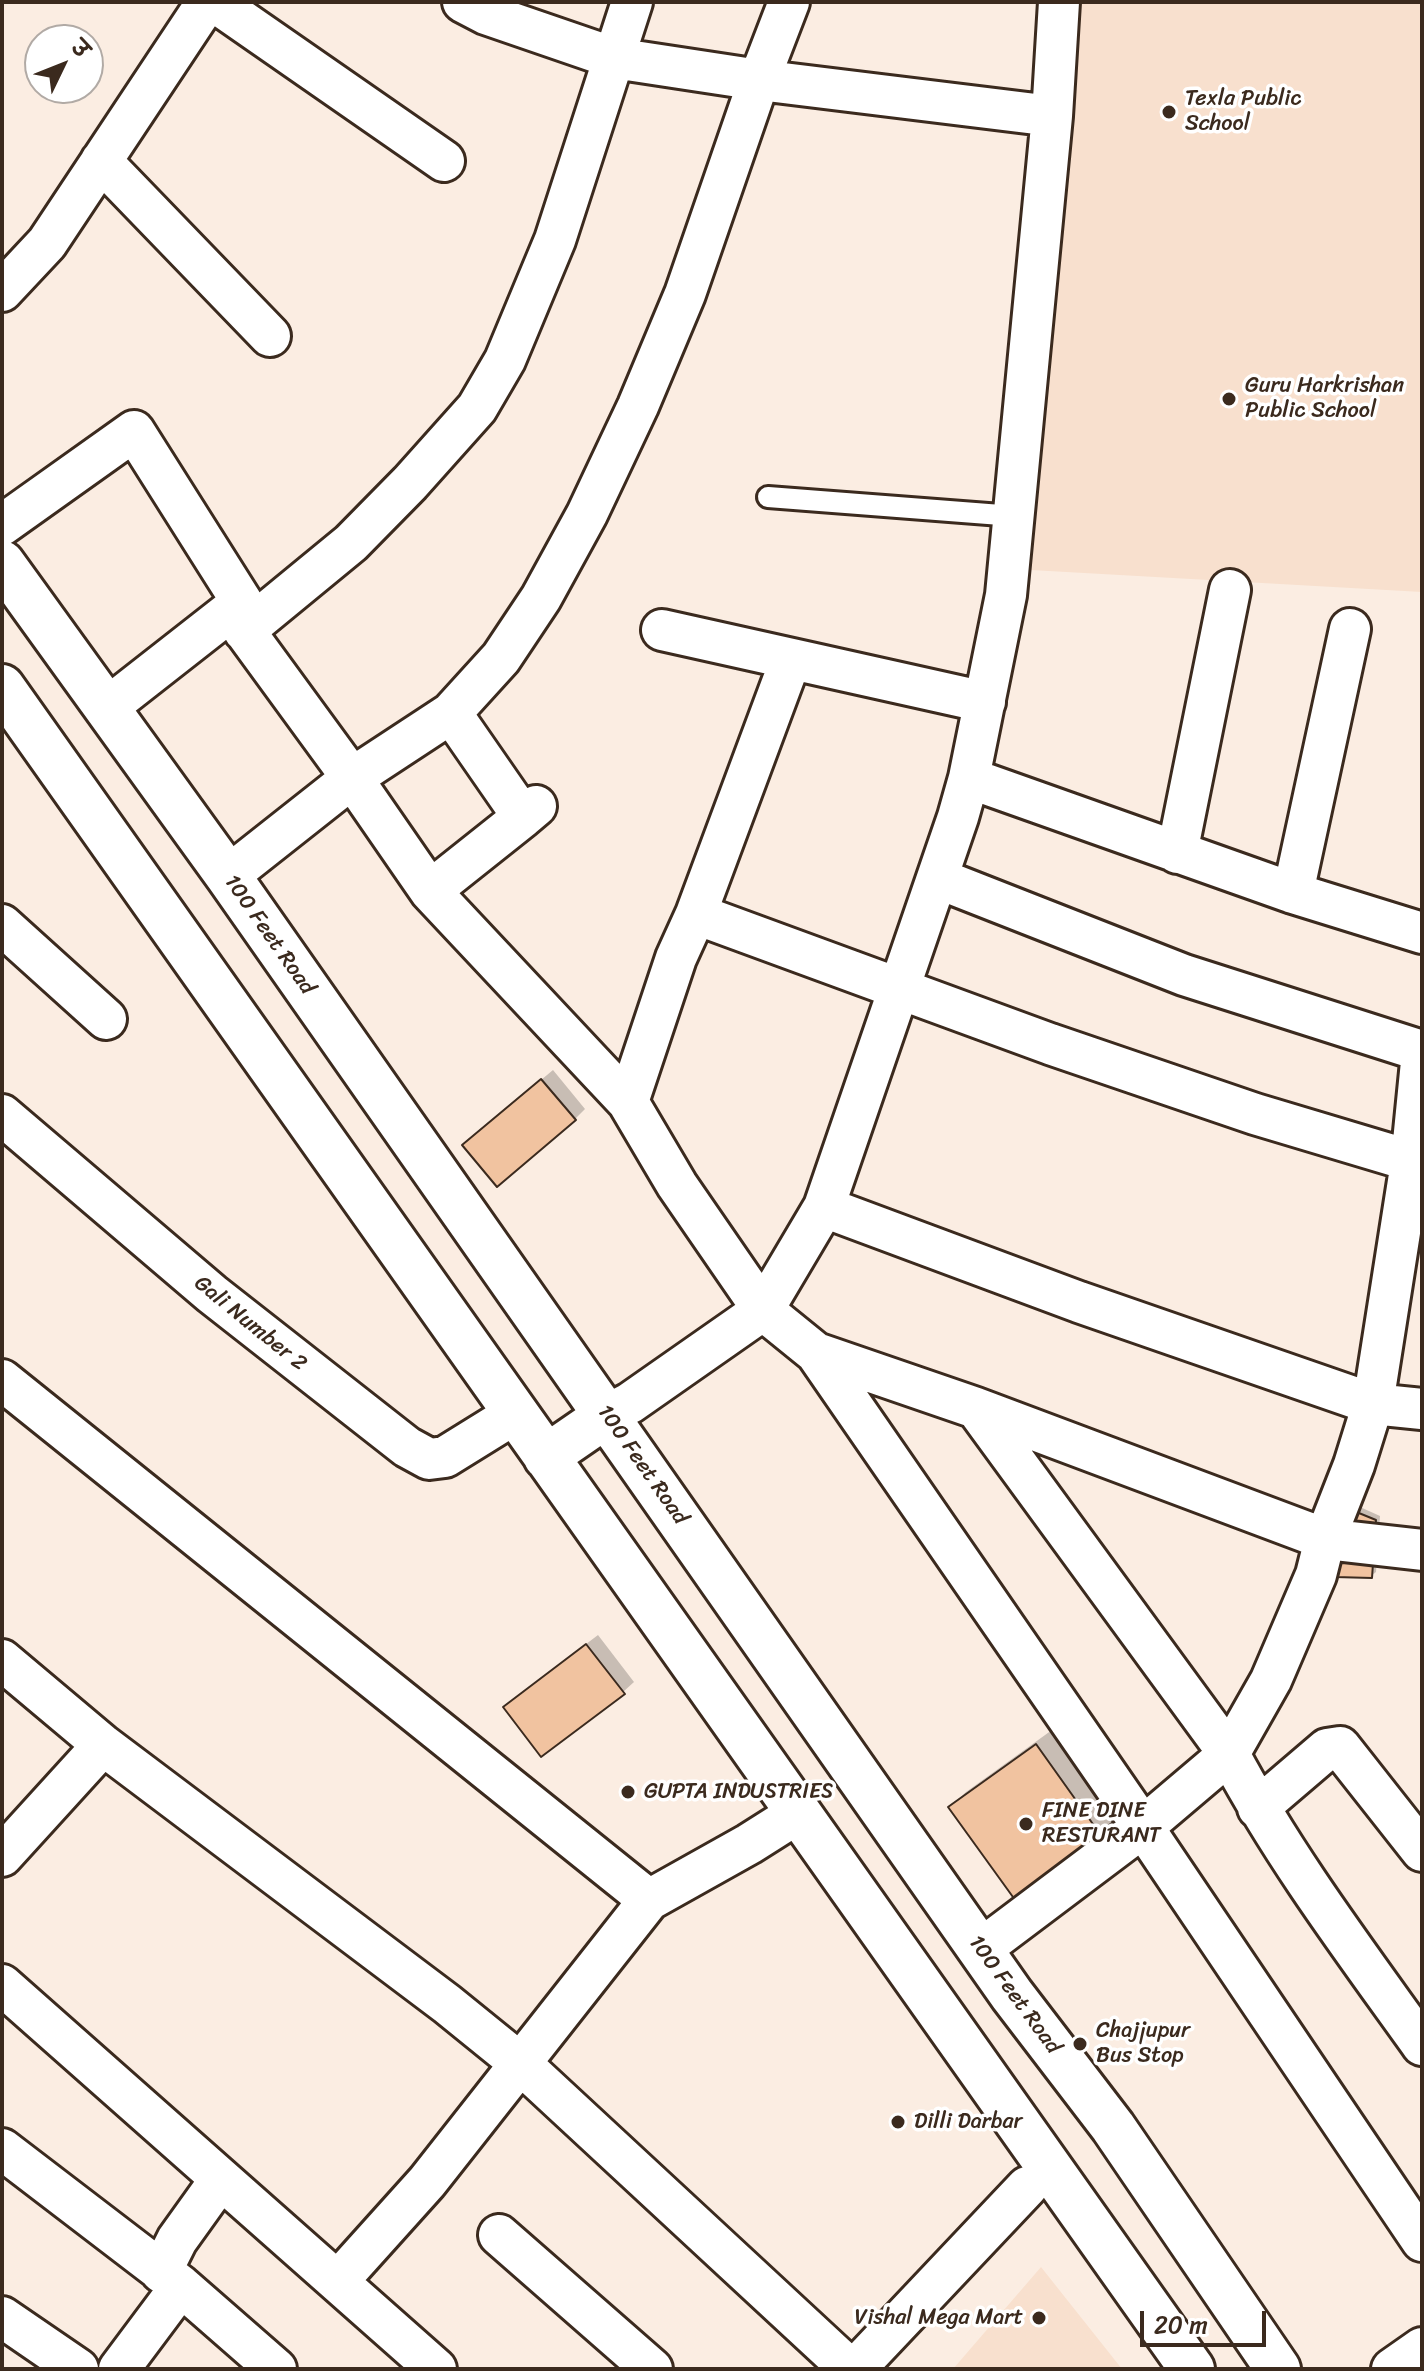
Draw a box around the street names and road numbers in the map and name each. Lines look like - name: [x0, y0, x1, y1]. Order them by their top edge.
- street label: 100 Feet Road: [218, 870, 320, 1000]
- street label: Gali Number 2: [188, 1271, 312, 1377]
- street label: 100 Feet Road: [591, 1400, 693, 1530]
- street label: 100 Feet Road: [962, 1931, 1066, 2059]

